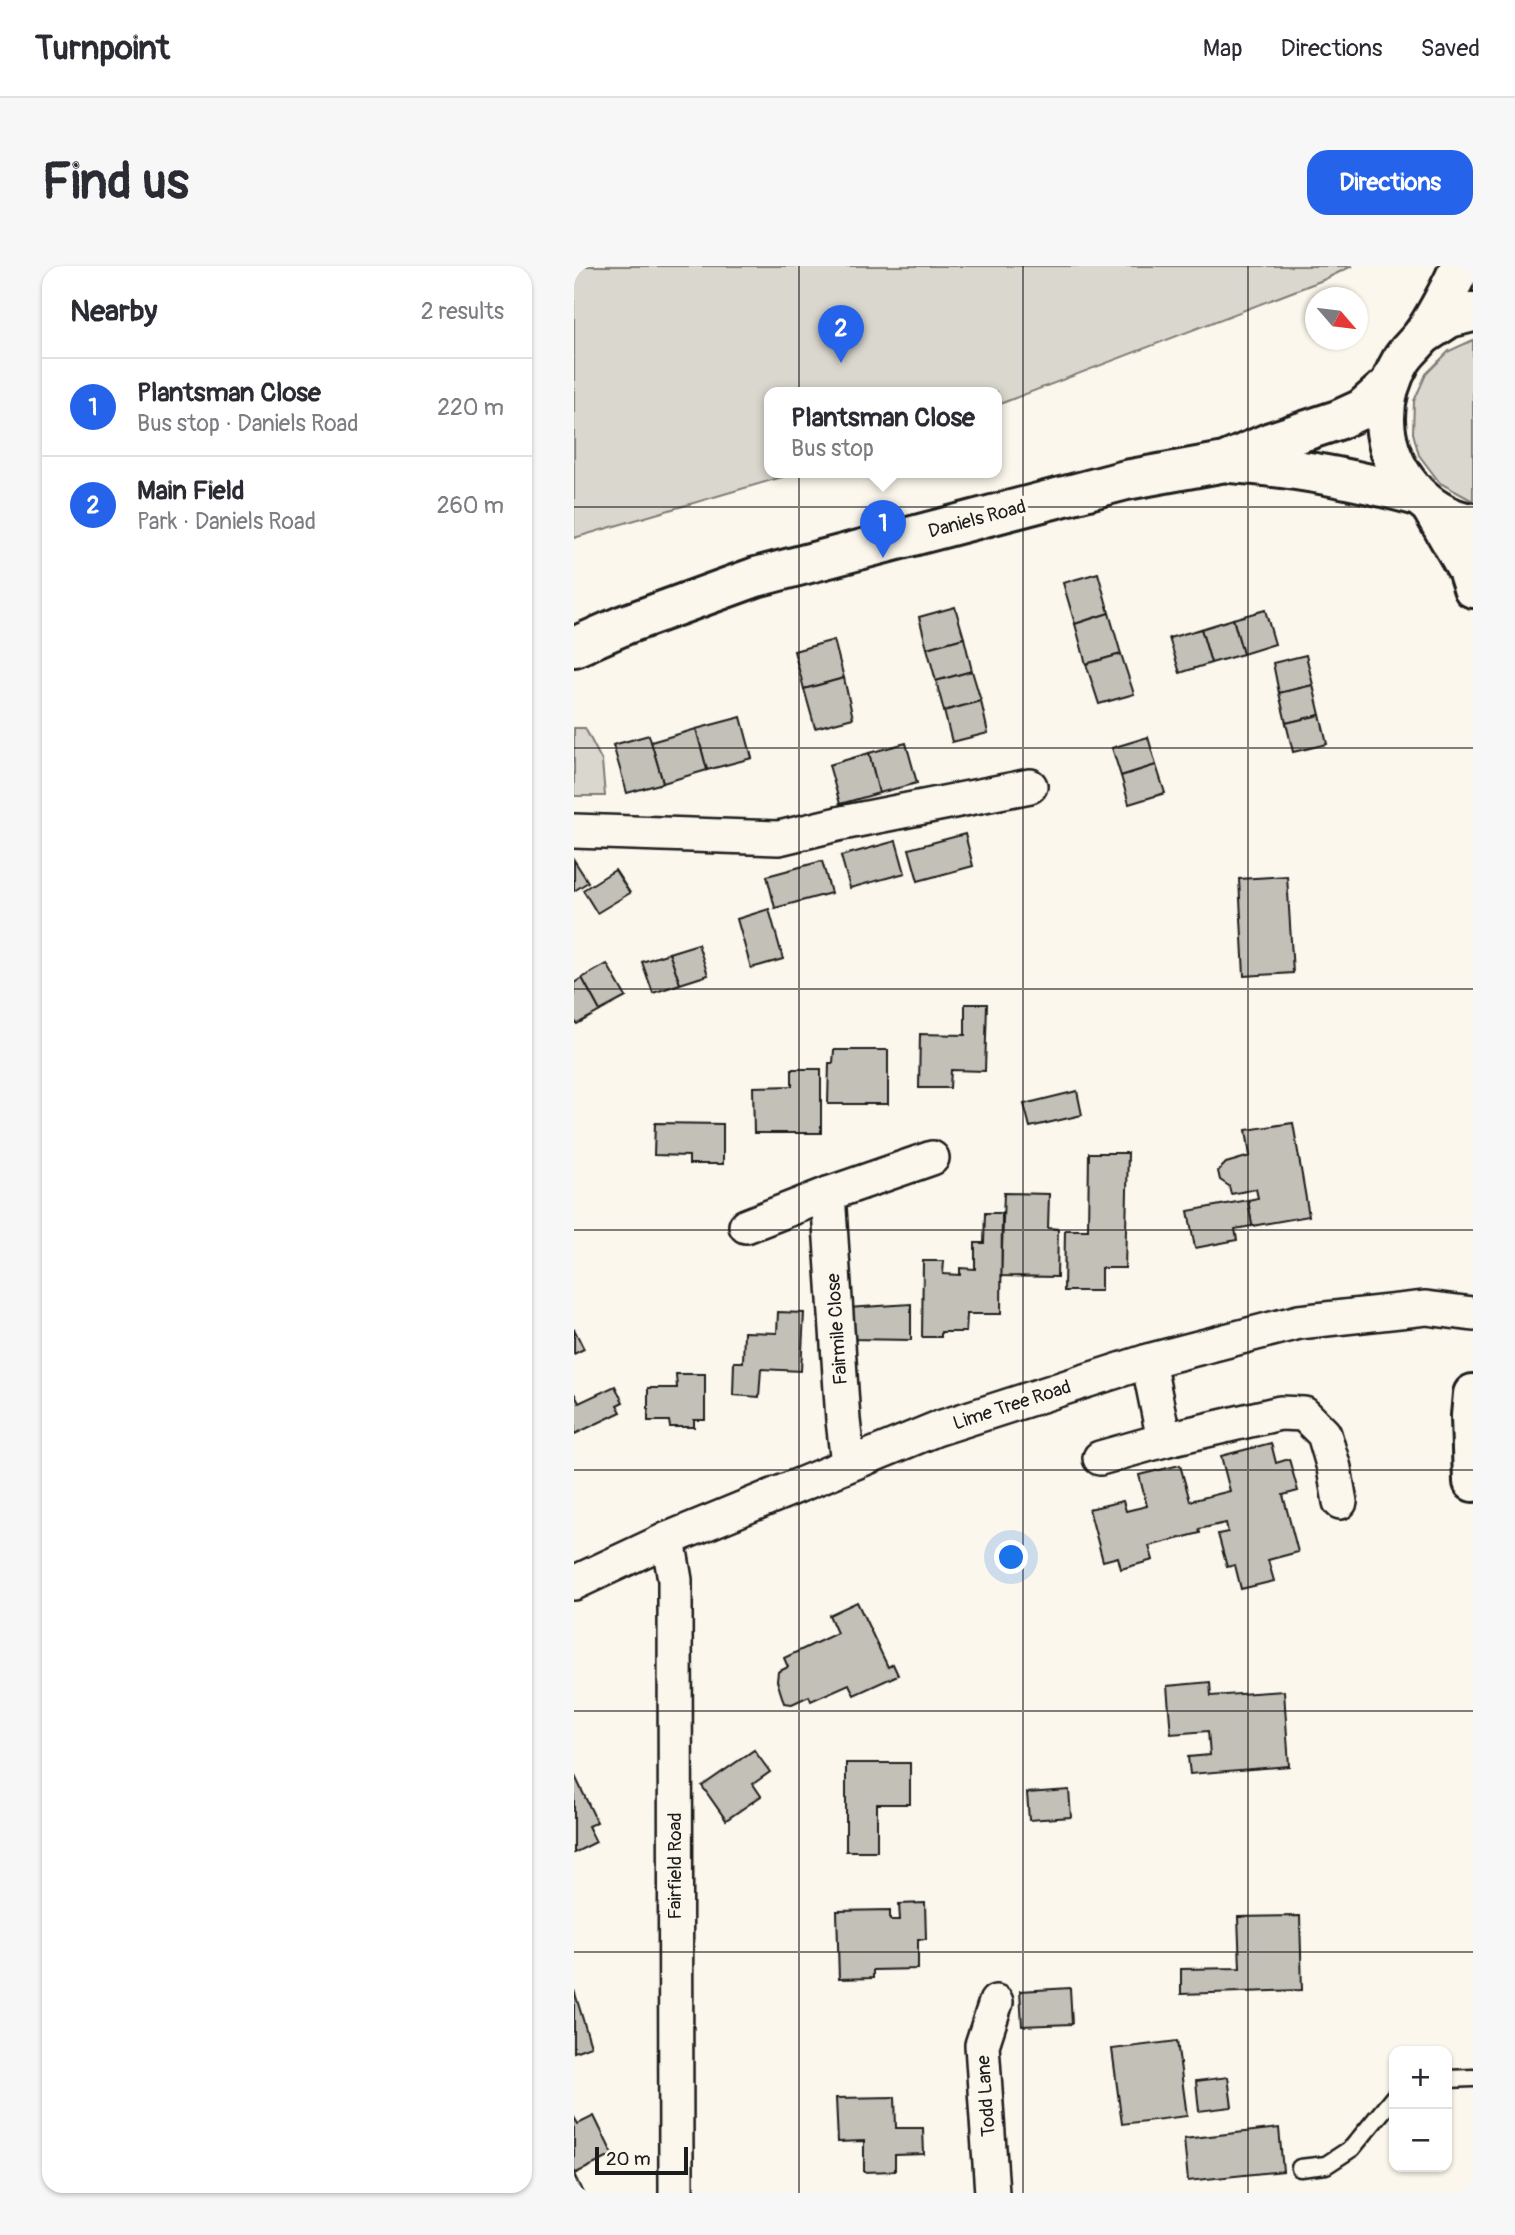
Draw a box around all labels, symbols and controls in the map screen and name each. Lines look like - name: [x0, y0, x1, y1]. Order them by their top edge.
- text: Turnpoint: [35, 28, 170, 69]
- text: Map: [1203, 34, 1243, 63]
- text: Directions: [1281, 34, 1382, 63]
- text: Saved: [1420, 34, 1480, 63]
- button: Directions: [1307, 150, 1473, 215]
- text: Find us: [42, 152, 189, 213]
- north arrow: [1305, 287, 1368, 350]
- text: Nearby: [70, 293, 157, 330]
- text: 2 results: [421, 297, 504, 326]
- pin: 2: [818, 305, 864, 363]
- text: Plantsman Close: [137, 377, 321, 409]
- popup: [764, 387, 1002, 478]
- text: 1: [89, 393, 98, 422]
- text: 220 m: [437, 393, 504, 422]
- text: Plantsman Close: [791, 402, 975, 434]
- text: Bus stop · Daniels Road: [137, 409, 359, 438]
- text: Bus stop: [791, 434, 874, 463]
- text: Main Field: [137, 475, 245, 507]
- text: 2: [87, 491, 99, 520]
- text: 260 m: [437, 491, 504, 520]
- street label: Daniels Road: [926, 494, 1028, 544]
- pin: 1: [860, 500, 906, 558]
- text: Park · Daniels Road: [137, 507, 316, 536]
- street label: Fairmile Close: [821, 1272, 853, 1386]
- street label: Lime Tree Road: [950, 1375, 1074, 1435]
- your location: [994, 1540, 1028, 1574]
- street label: Fairfield Road: [663, 1812, 687, 1920]
- map controls: [1389, 2046, 1452, 2172]
- button: +: [1389, 2046, 1452, 2109]
- street label: Todd Lane: [971, 2054, 1001, 2138]
- button: −: [1389, 2109, 1452, 2172]
- scale bar: [595, 2144, 688, 2176]
- text: 20 m: [606, 2147, 651, 2171]

